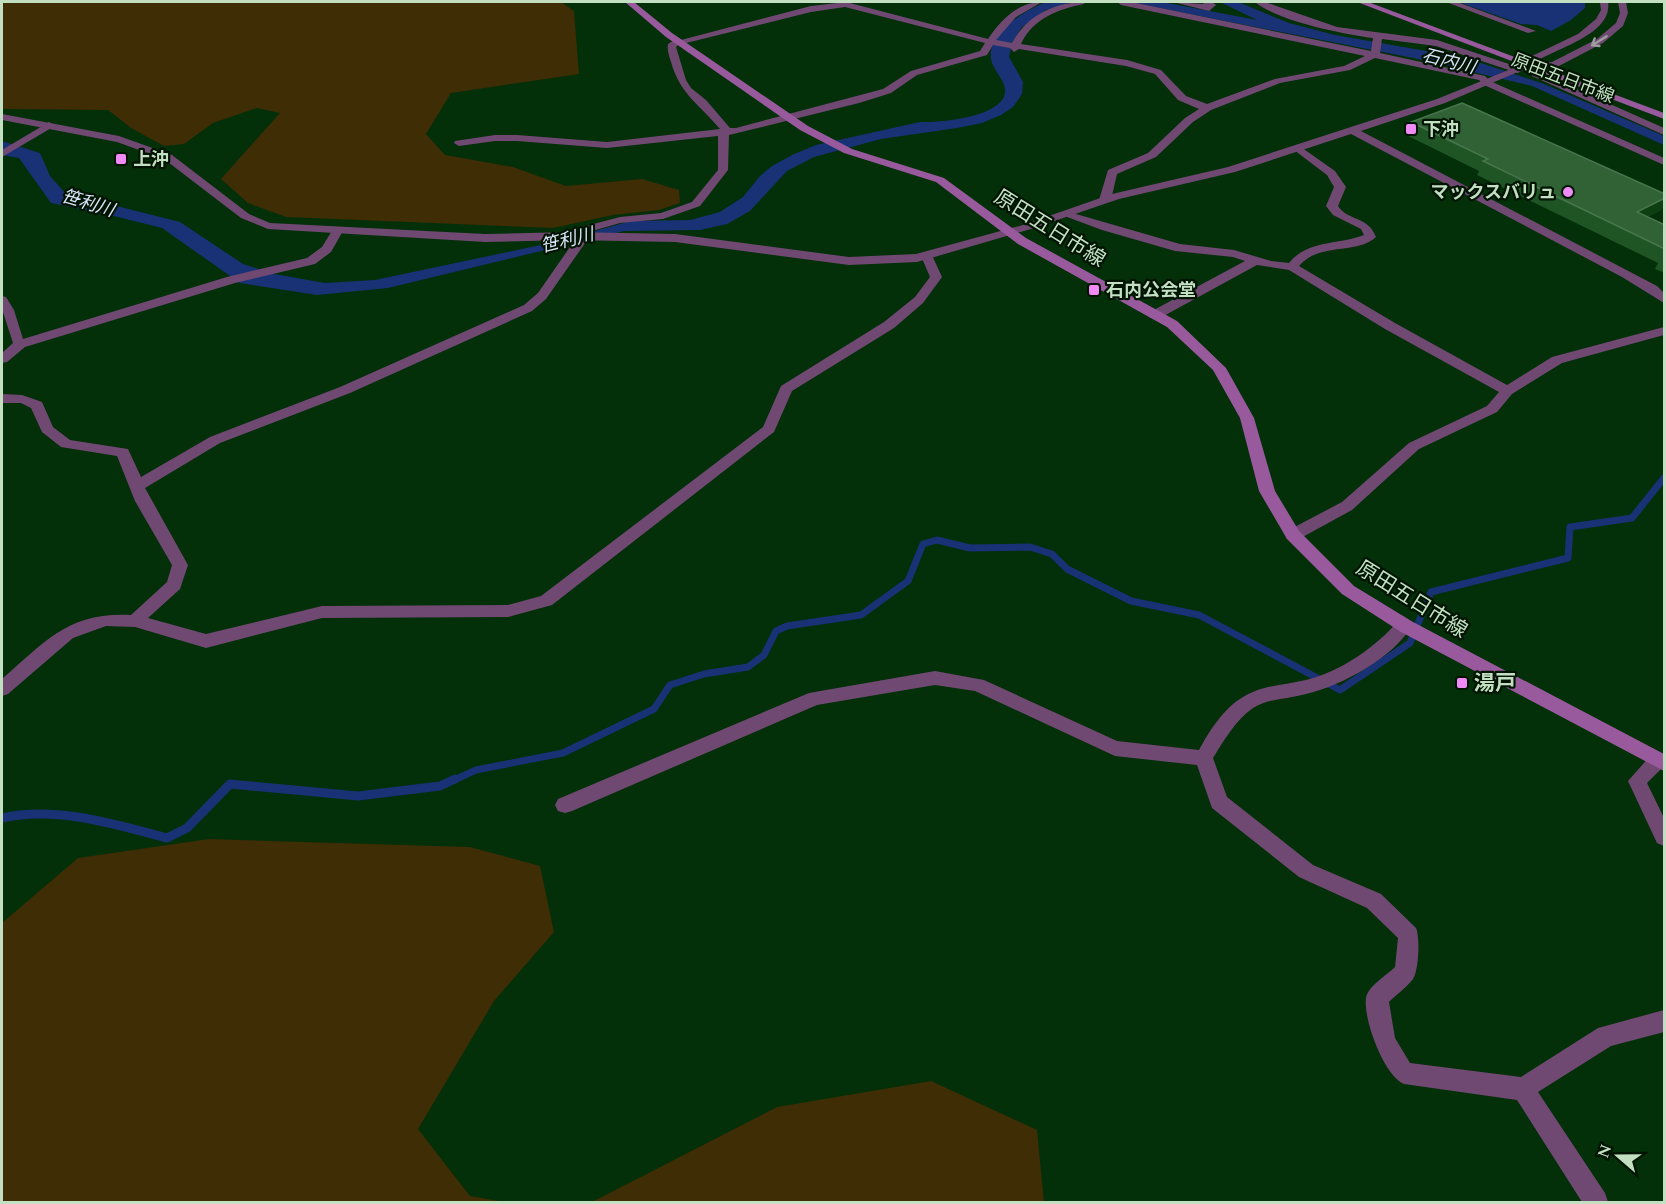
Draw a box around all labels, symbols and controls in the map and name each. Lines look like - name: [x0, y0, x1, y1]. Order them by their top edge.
- one-way arrow: [1591, 35, 1608, 47]
- water label: 石内川: [1419, 42, 1480, 82]
- street label: 原田五日市線: [1508, 47, 1618, 110]
- place label: 下沖: [1423, 116, 1459, 143]
- marker: 下沖: [1404, 122, 1418, 136]
- place label: 上沖: [133, 146, 169, 173]
- marker: 上沖: [114, 152, 128, 166]
- place label: マックスバリュ: [1431, 179, 1556, 206]
- street label: 原田五日市線: [988, 182, 1111, 276]
- water label: 笹利川: [58, 183, 120, 225]
- marker: マックスバリュ: [1561, 185, 1575, 199]
- water label: 笹利川: [538, 220, 599, 260]
- place label: 石内公会堂: [1106, 277, 1196, 304]
- marker: 石内公会堂: [1087, 283, 1101, 297]
- street label: 原田五日市線: [1350, 553, 1473, 647]
- place label: 湯戸: [1474, 668, 1516, 700]
- marker: 湯戸: [1455, 676, 1469, 690]
- north arrow: [1588, 1126, 1648, 1186]
- text: N: [1591, 1141, 1618, 1161]

